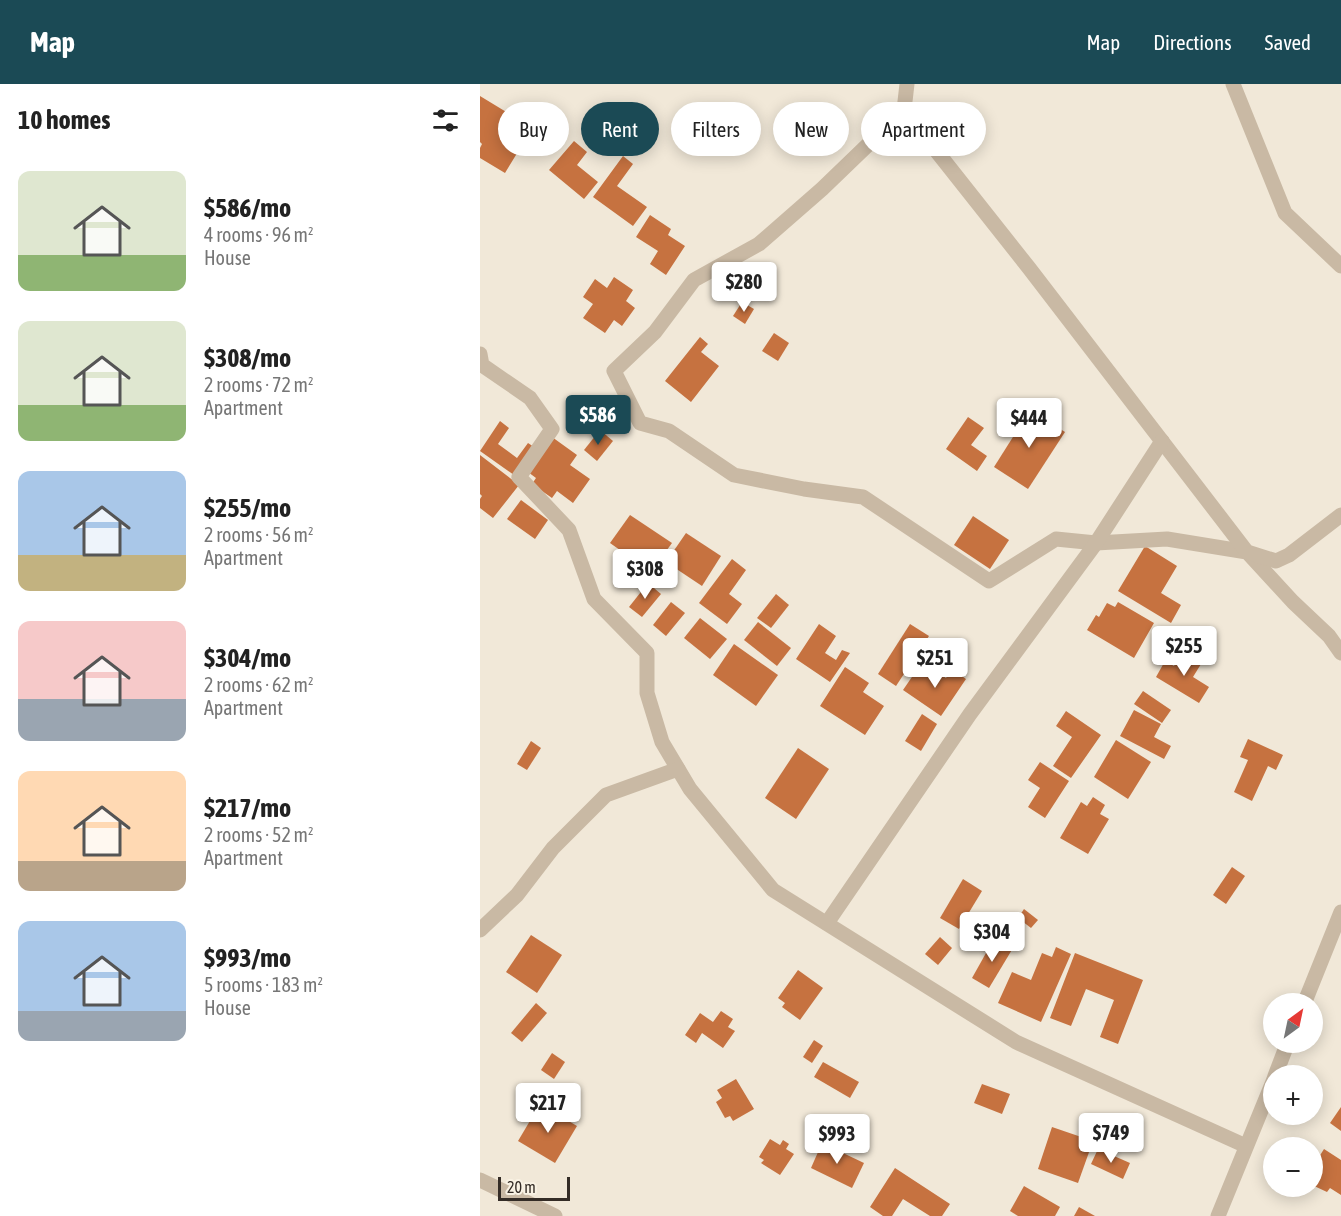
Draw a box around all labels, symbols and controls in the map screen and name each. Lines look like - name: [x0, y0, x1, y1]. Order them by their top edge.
- text: Map: [30, 26, 75, 58]
- text: Map: [1086, 30, 1120, 54]
- text: Directions: [1153, 30, 1232, 54]
- text: Saved: [1265, 30, 1311, 54]
- chip: Buy: [498, 102, 569, 156]
- chip: Rent: [581, 102, 659, 156]
- chip: Filters: [671, 102, 761, 156]
- chip: New: [773, 102, 849, 156]
- chip: Apartment: [861, 102, 986, 156]
- icon: filters: [429, 104, 462, 137]
- text: 10 homes: [18, 105, 111, 135]
- text: $586/mo: [204, 193, 291, 223]
- icon: home: [66, 195, 138, 267]
- text: 4 rooms · 96 m²: [204, 223, 314, 246]
- text: House: [204, 246, 251, 269]
- pin: $280: [708, 262, 780, 313]
- text: $280: [726, 270, 762, 293]
- text: $308/mo: [204, 343, 291, 373]
- icon: home: [66, 345, 138, 417]
- text: 2 rooms · 72 m²: [204, 373, 314, 396]
- pin: $586: [562, 395, 634, 446]
- text: Apartment: [204, 396, 283, 419]
- pin: $444: [993, 398, 1065, 449]
- text: $586: [580, 403, 616, 426]
- text: $444: [1011, 406, 1047, 429]
- text: $255/mo: [204, 493, 291, 523]
- icon: home: [66, 495, 138, 567]
- text: 2 rooms · 56 m²: [204, 523, 314, 546]
- text: Apartment: [204, 546, 283, 569]
- pin: $308: [609, 549, 681, 600]
- text: $308: [627, 557, 663, 580]
- pin: $255: [1148, 626, 1220, 677]
- text: $255: [1166, 634, 1202, 657]
- pin: $251: [899, 638, 971, 689]
- text: $304/mo: [204, 643, 291, 673]
- icon: home: [66, 645, 138, 717]
- text: $251: [917, 646, 953, 669]
- text: 2 rooms · 62 m²: [204, 673, 314, 696]
- text: Apartment: [204, 696, 283, 719]
- text: $217/mo: [204, 793, 291, 823]
- icon: home: [66, 795, 138, 867]
- text: 2 rooms · 52 m²: [204, 823, 314, 846]
- text: Apartment: [204, 846, 283, 869]
- pin: $304: [956, 912, 1028, 963]
- text: $304: [974, 920, 1010, 943]
- text: $993/mo: [204, 943, 291, 973]
- icon: home: [66, 945, 138, 1017]
- text: 5 rooms · 183 m²: [204, 973, 323, 996]
- north arrow: [1263, 993, 1323, 1053]
- map controls: [1263, 993, 1323, 1197]
- text: House: [204, 996, 251, 1019]
- button: +: [1263, 1065, 1323, 1125]
- pin: $217: [512, 1083, 584, 1134]
- text: $217: [530, 1091, 566, 1114]
- pin: $749: [1075, 1113, 1147, 1164]
- pin: $993: [801, 1114, 873, 1165]
- text: $749: [1093, 1121, 1129, 1144]
- text: $993: [819, 1122, 855, 1145]
- button: −: [1263, 1137, 1323, 1197]
- scale bar: [498, 1174, 570, 1202]
- text: 20 m: [507, 1178, 536, 1196]

